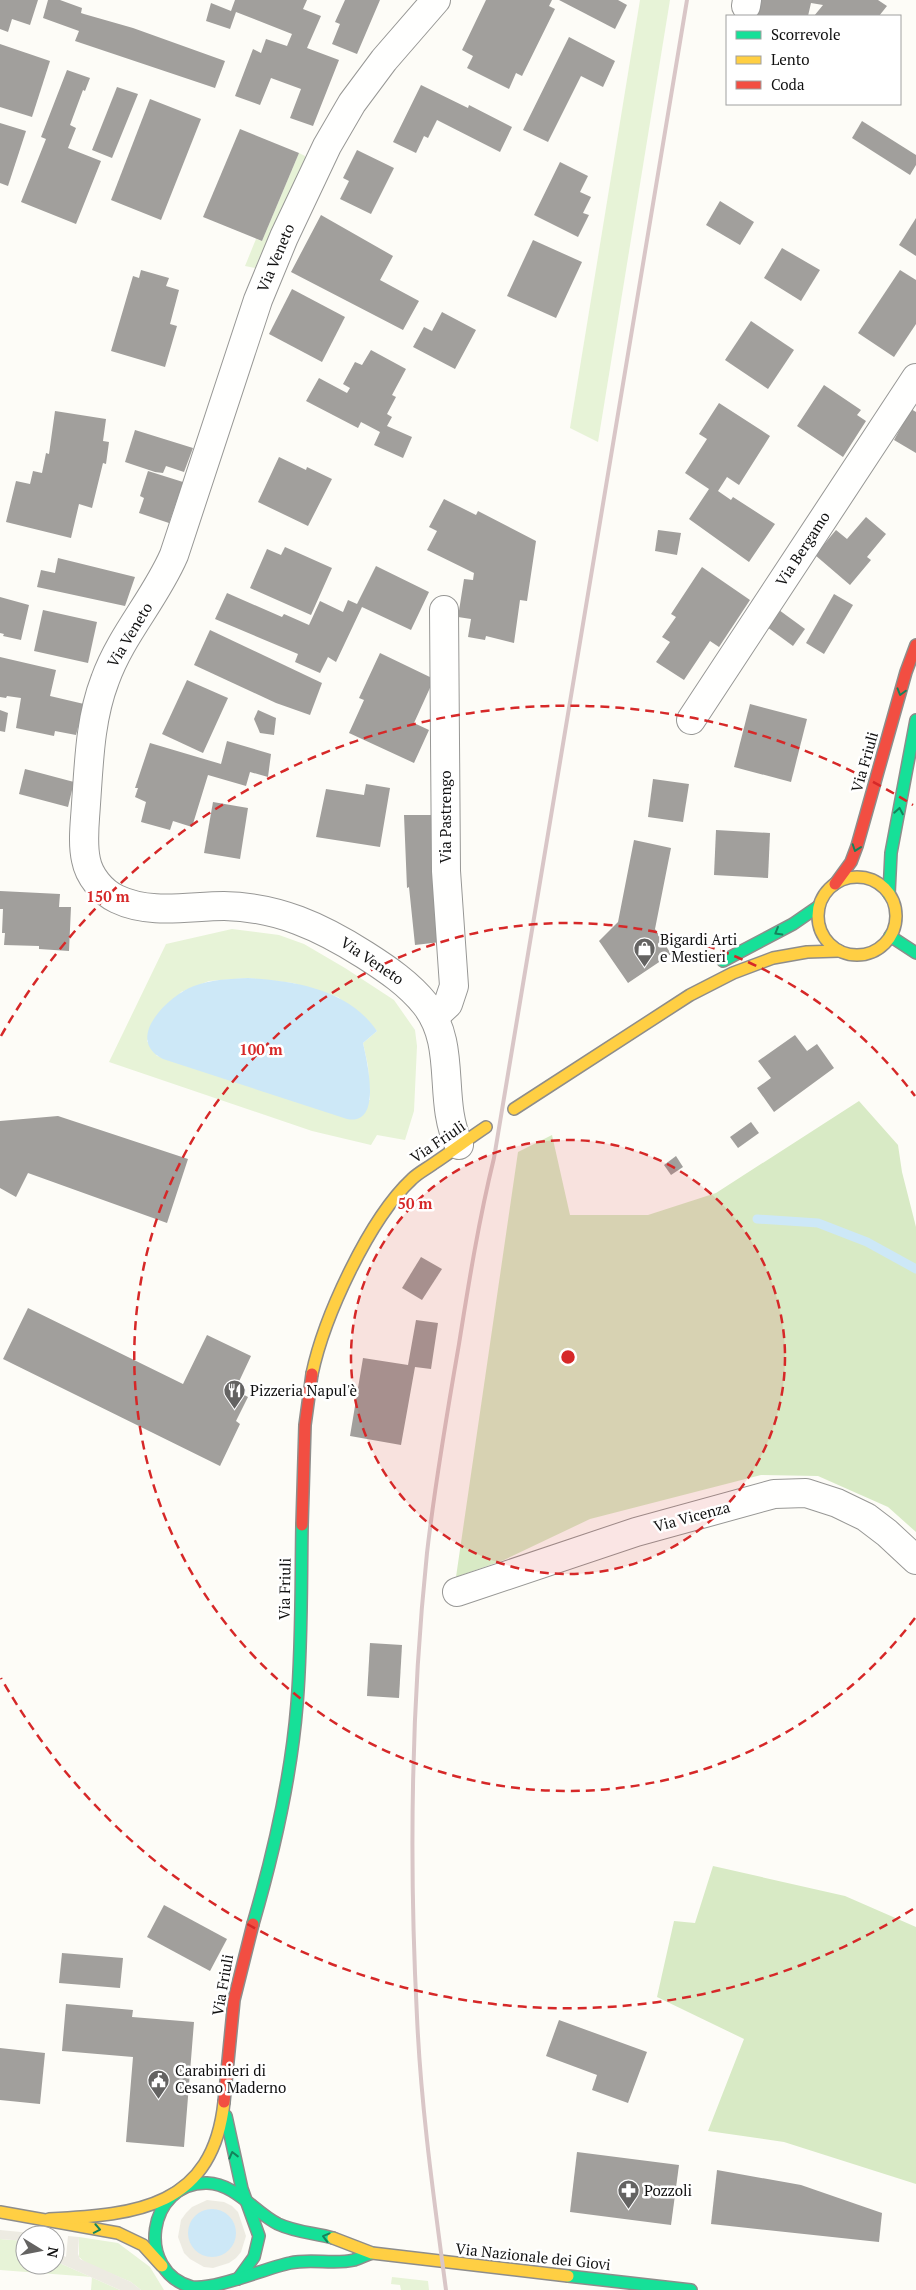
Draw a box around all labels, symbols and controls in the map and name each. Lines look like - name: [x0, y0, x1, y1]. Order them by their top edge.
- legend: [726, 15, 901, 105]
- text: Scorrevole: [771, 24, 841, 44]
- text: Lento: [771, 49, 810, 69]
- text: Coda: [771, 74, 805, 94]
- street label: Via Veneto: [252, 220, 298, 295]
- street label: Via Bergamo: [771, 507, 834, 590]
- street label: Via Veneto: [102, 598, 156, 671]
- one-way arrow: [896, 687, 906, 695]
- street label: Via Friuli: [846, 729, 882, 794]
- street label: Via Pastrengo: [435, 771, 455, 863]
- one-way arrow: [894, 807, 904, 815]
- one-way arrow: [852, 843, 862, 851]
- text: 150 m: [86, 886, 130, 906]
- one-way arrow: [774, 926, 783, 936]
- place label: Bigardi Arti e Mestieri: [660, 929, 737, 966]
- street label: Via Veneto: [337, 932, 408, 989]
- shop icon: Bigardi Arti e Mestieri: [632, 937, 656, 968]
- text: 100 m: [239, 1039, 283, 1059]
- street label: Via Friuli: [406, 1116, 469, 1167]
- text: 50 m: [398, 1193, 433, 1213]
- centre of rings: [559, 1348, 577, 1366]
- restaurant icon: Pizzeria Napul'è: [222, 1379, 246, 1410]
- place label: Pizzeria Napul'è: [250, 1380, 357, 1400]
- street label: Via Vicenza: [651, 1496, 733, 1536]
- street label: Via Friuli: [273, 1558, 295, 1620]
- street label: Via Friuli: [207, 1953, 237, 2017]
- place label: Carabinieri di Cesano Maderno: [175, 2060, 286, 2097]
- public building icon: Carabinieri di Cesano Maderno: [147, 2068, 171, 2099]
- one-way arrow: [229, 2152, 239, 2160]
- pharmacy icon: Pozzoli: [616, 2179, 640, 2210]
- place label: Pozzoli: [644, 2180, 692, 2200]
- one-way arrow: [93, 2223, 102, 2233]
- north arrow: [15, 2225, 65, 2275]
- one-way arrow: [322, 2232, 331, 2242]
- street label: Via Nazionale dei Giovi: [455, 2238, 612, 2274]
- text: N: [43, 2245, 64, 2260]

